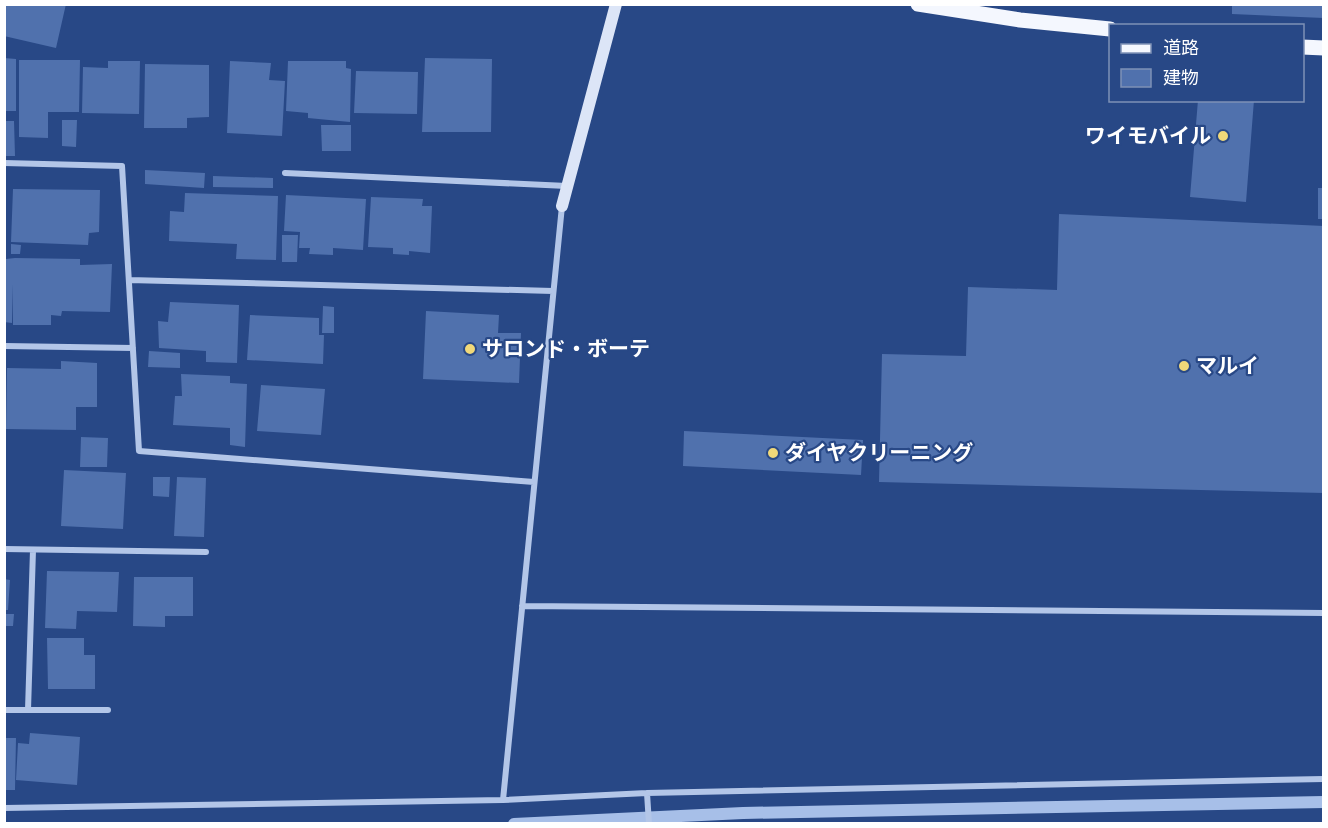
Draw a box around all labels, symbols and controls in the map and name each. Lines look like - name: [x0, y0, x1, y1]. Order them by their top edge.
- legend: [1109, 24, 1304, 102]
- text: 道路: [1163, 38, 1199, 58]
- text: 建物: [1163, 68, 1199, 88]
- place label: ワイモバイル: [1085, 124, 1211, 147]
- marker: ワイモバイル: [1216, 129, 1230, 143]
- place label: サロンド・ボーテ: [482, 337, 650, 360]
- marker: サロンド・ボーテ: [463, 342, 477, 356]
- place label: マルイ: [1196, 354, 1259, 377]
- marker: マルイ: [1177, 359, 1191, 373]
- place label: ダイヤクリーニング: [785, 441, 973, 464]
- marker: ダイヤクリーニング: [766, 446, 780, 460]

